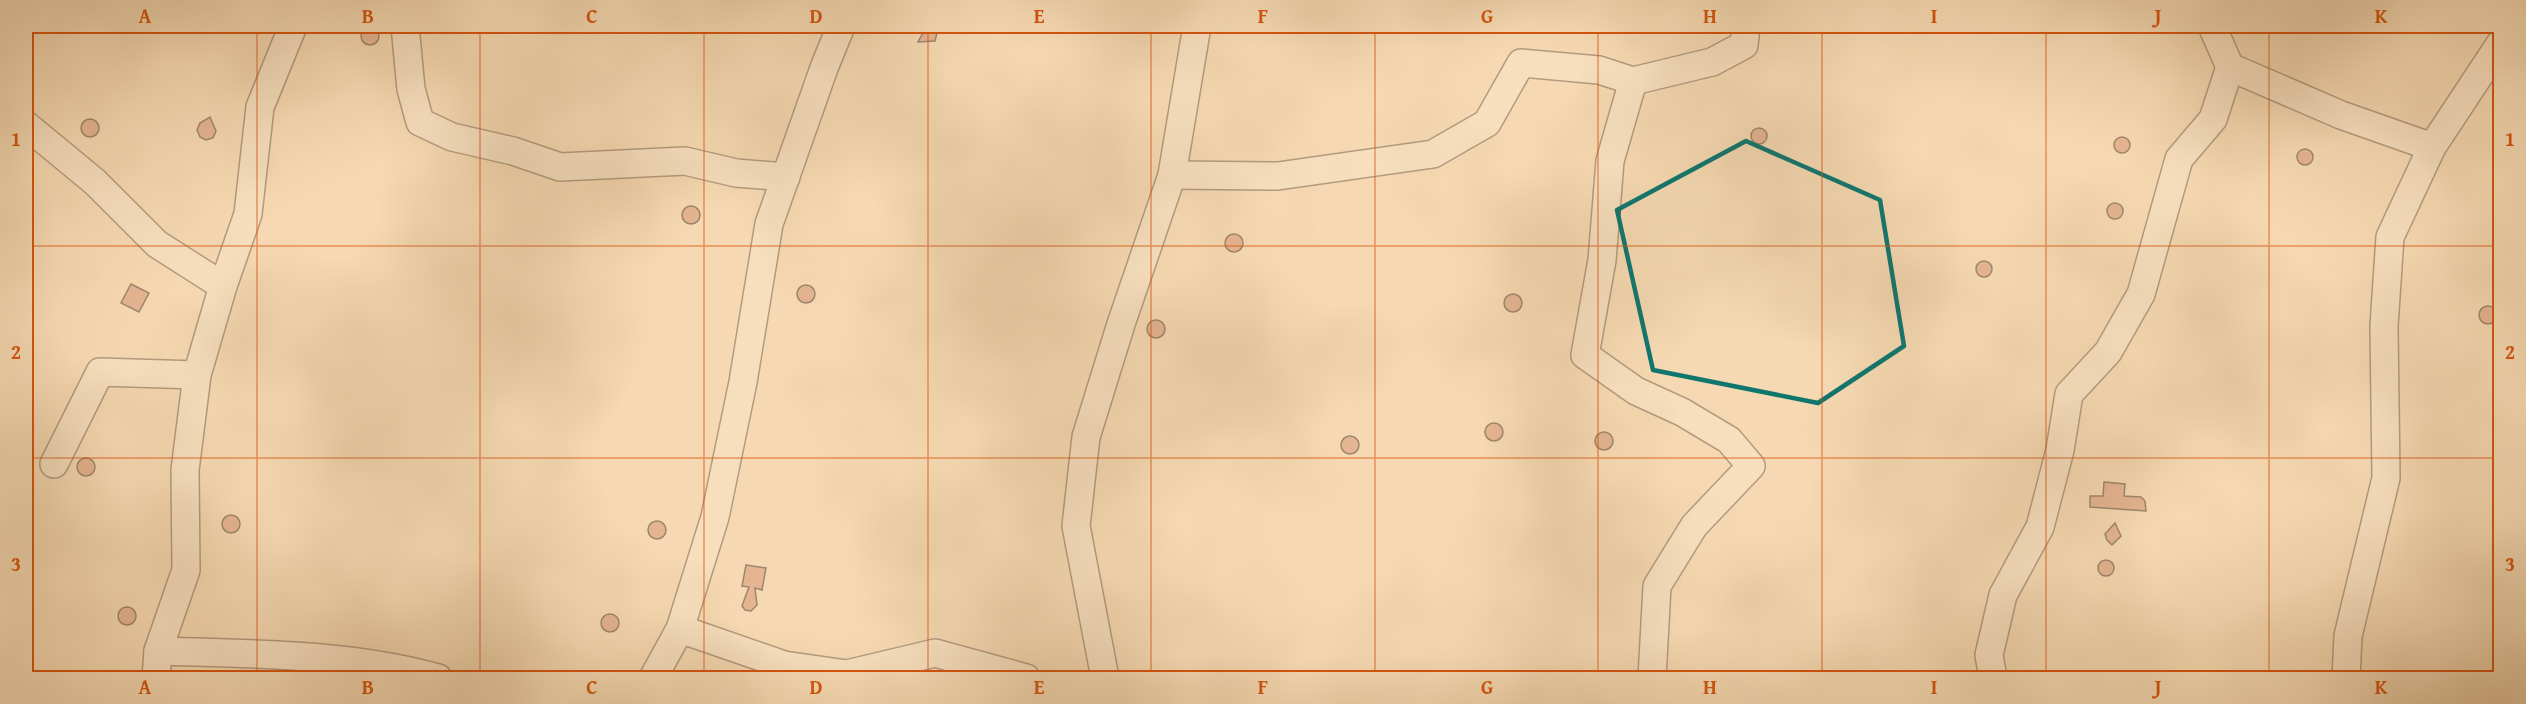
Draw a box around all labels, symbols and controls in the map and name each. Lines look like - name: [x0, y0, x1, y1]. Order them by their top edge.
- text: A: [139, 1, 152, 30]
- text: B: [362, 1, 374, 30]
- text: C: [586, 1, 598, 30]
- text: D: [809, 1, 823, 30]
- text: E: [1034, 1, 1045, 30]
- text: F: [1258, 1, 1268, 30]
- text: G: [1481, 1, 1493, 30]
- text: H: [1703, 1, 1717, 30]
- text: I: [1931, 1, 1937, 30]
- text: J: [2152, 1, 2162, 30]
- text: K: [2375, 1, 2388, 30]
- text: 1: [11, 124, 21, 153]
- text: 1: [2505, 124, 2515, 153]
- text: 2: [11, 337, 21, 366]
- text: 2: [2505, 337, 2515, 366]
- text: 3: [11, 549, 21, 578]
- text: 3: [2505, 549, 2515, 578]
- text: A: [139, 672, 152, 701]
- text: B: [362, 672, 374, 701]
- text: C: [586, 672, 598, 701]
- text: D: [809, 672, 823, 701]
- text: E: [1034, 672, 1045, 701]
- text: F: [1258, 672, 1268, 701]
- text: G: [1481, 672, 1493, 701]
- text: H: [1703, 672, 1717, 701]
- text: I: [1931, 672, 1937, 701]
- text: J: [2152, 672, 2162, 701]
- text: K: [2375, 672, 2388, 701]

